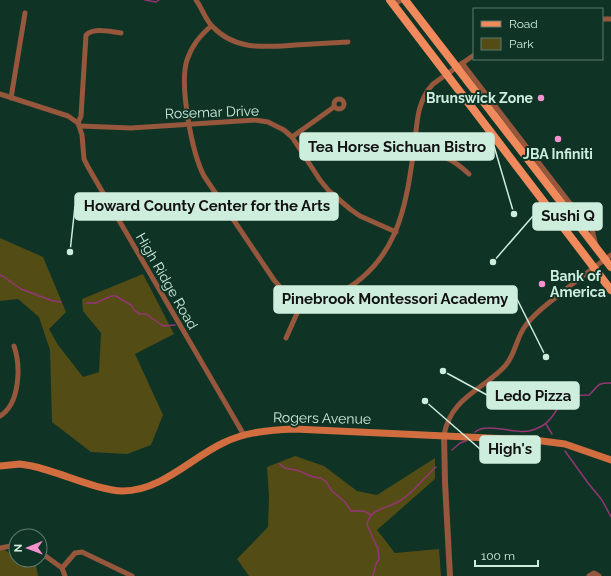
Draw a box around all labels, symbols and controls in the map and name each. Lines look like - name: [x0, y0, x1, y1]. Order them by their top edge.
- legend: [473, 8, 603, 60]
- text: Road: [509, 17, 538, 31]
- text: Park: [509, 37, 534, 51]
- place label: Brunswick Zone: [426, 90, 534, 106]
- marker: Brunswick Zone: [536, 93, 546, 103]
- street label: Rosemar Drive: [165, 102, 259, 122]
- callout: Tea Horse Sichuan Bistro: [300, 133, 494, 160]
- marker: JBA Infiniti: [553, 134, 563, 144]
- text: Tea Horse Sichuan Bistro: [308, 138, 486, 156]
- place label: JBA Infiniti: [523, 146, 593, 162]
- callout: Howard County Center for the Arts: [75, 193, 338, 220]
- text: Howard County Center for the Arts: [84, 197, 330, 215]
- callout: Sushi Q: [533, 203, 602, 230]
- text: Sushi Q: [541, 207, 595, 225]
- street label: High Ridge Road: [133, 230, 201, 332]
- place label: Bank of America: [550, 268, 606, 300]
- marker: Bank of America: [537, 279, 547, 289]
- callout: Pinebrook Montessori Academy: [274, 286, 517, 313]
- text: Pinebrook Montessori Academy: [282, 290, 509, 308]
- callout: Ledo Pizza: [487, 382, 579, 409]
- text: Ledo Pizza: [495, 387, 572, 405]
- street label: Rogers Avenue: [273, 409, 371, 427]
- callout: High's: [480, 436, 540, 463]
- text: High's: [488, 440, 532, 458]
- north arrow: [8, 528, 48, 568]
- scale bar: [475, 542, 538, 568]
- text: N: [12, 544, 25, 552]
- text: 100 m: [481, 549, 515, 563]

